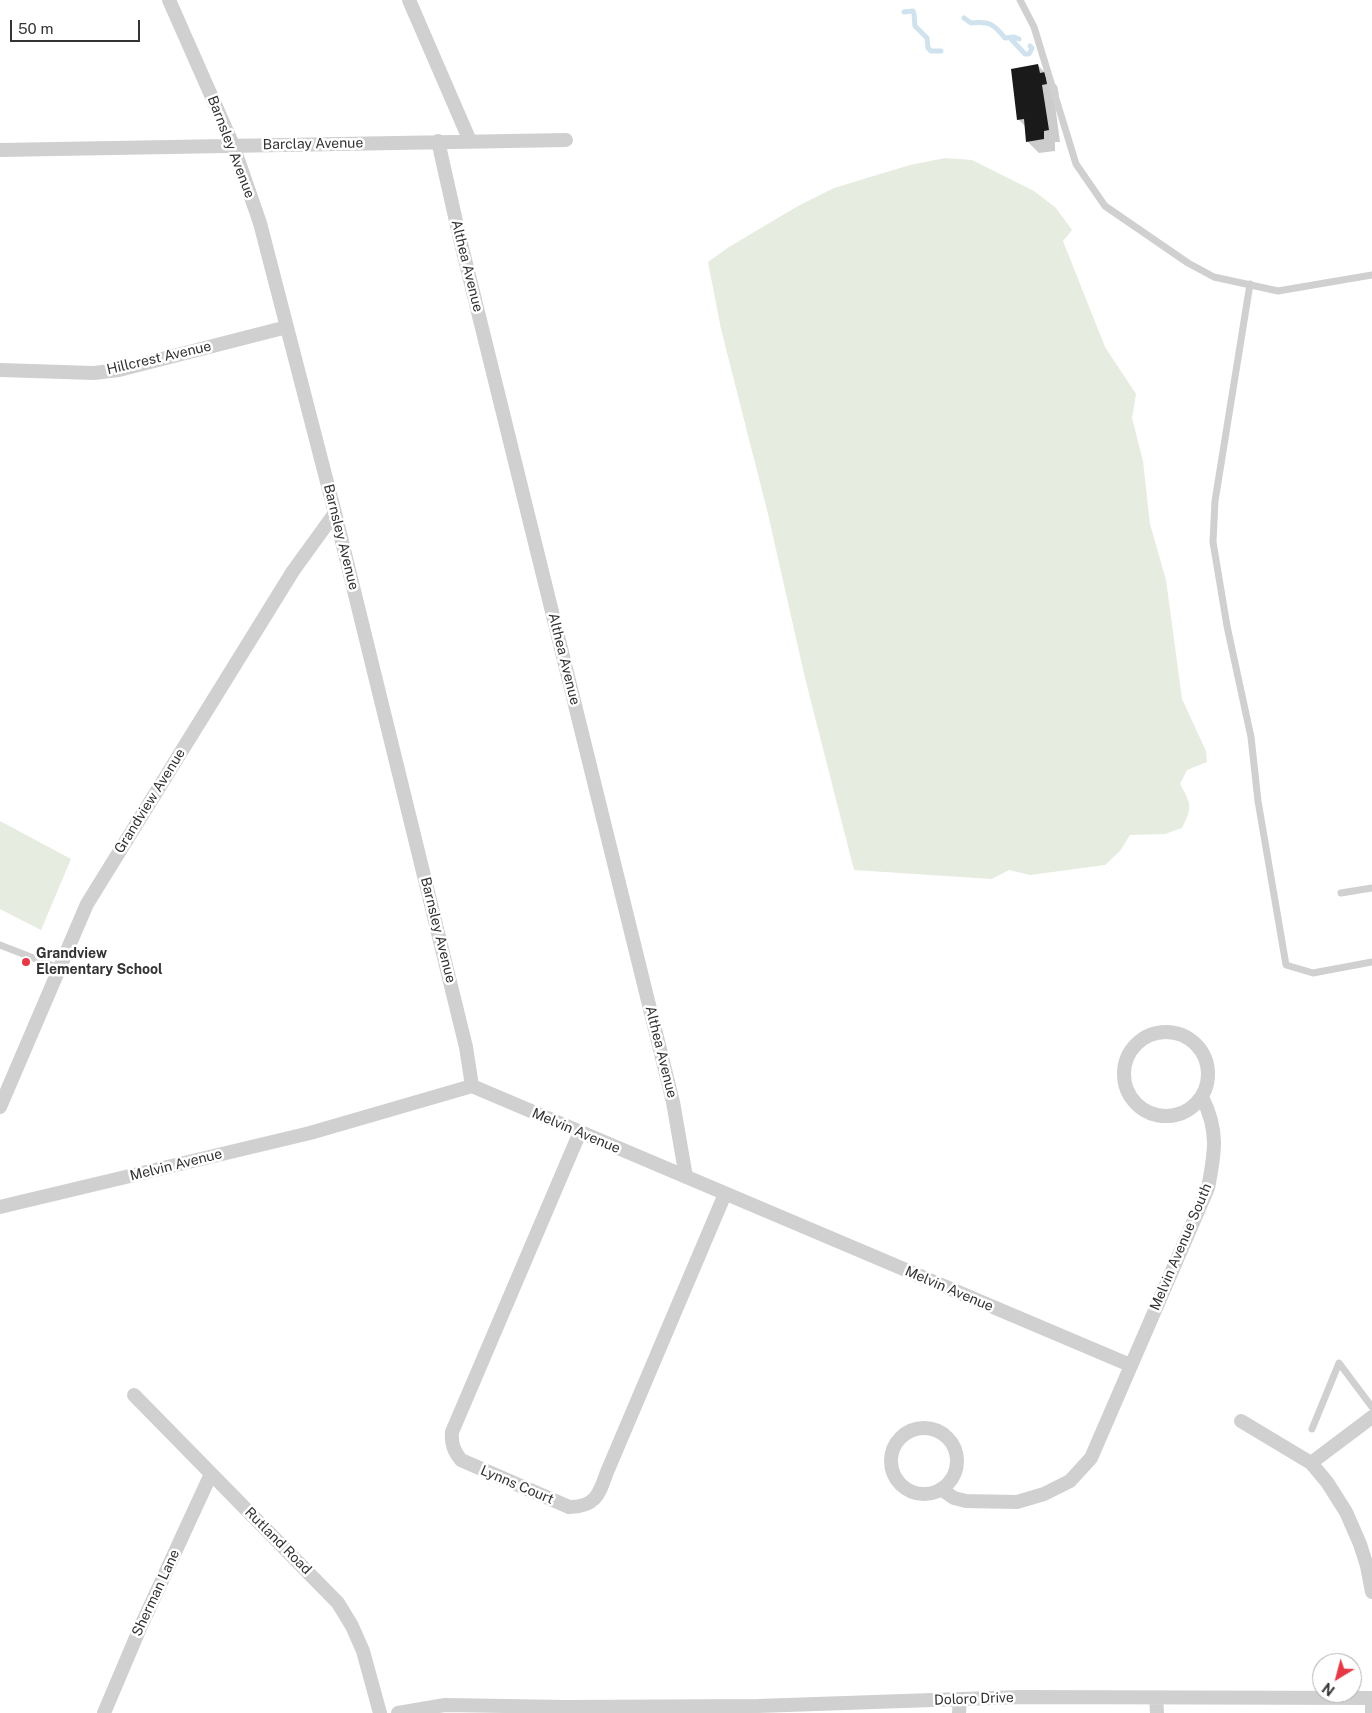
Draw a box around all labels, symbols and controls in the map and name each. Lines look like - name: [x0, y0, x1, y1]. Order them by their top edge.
- scale bar: [12, 10, 142, 42]
- text: 50 m: [18, 20, 53, 37]
- street label: Barnsley Avenue: [204, 93, 258, 201]
- street label: Barclay Avenue: [263, 135, 363, 153]
- street label: Althea Avenue: [447, 218, 487, 314]
- street label: Hillcrest Avenue: [105, 338, 213, 378]
- street label: Barnsley Avenue: [320, 482, 362, 592]
- street label: Althea Avenue: [544, 611, 584, 707]
- street label: Grandview Avenue: [111, 745, 189, 857]
- street label: Barnsley Avenue: [417, 875, 459, 985]
- place label: Grandview Elementary School: [36, 946, 163, 979]
- marker: Grandview Elementary School: [20, 956, 32, 968]
- street label: Althea Avenue: [641, 1004, 681, 1100]
- street label: Melvin Avenue: [529, 1105, 623, 1157]
- street label: Melvin Avenue: [128, 1145, 224, 1185]
- street label: Melvin Avenue South: [1147, 1181, 1215, 1313]
- street label: Melvin Avenue: [902, 1263, 996, 1315]
- street label: Lynns Court: [478, 1462, 556, 1508]
- street label: Rutland Road: [241, 1504, 315, 1578]
- street label: Sherman Lane: [129, 1547, 183, 1639]
- north arrow: [1312, 1653, 1362, 1703]
- text: N: [1319, 1680, 1338, 1699]
- street label: Doloro Drive: [934, 1689, 1014, 1709]

